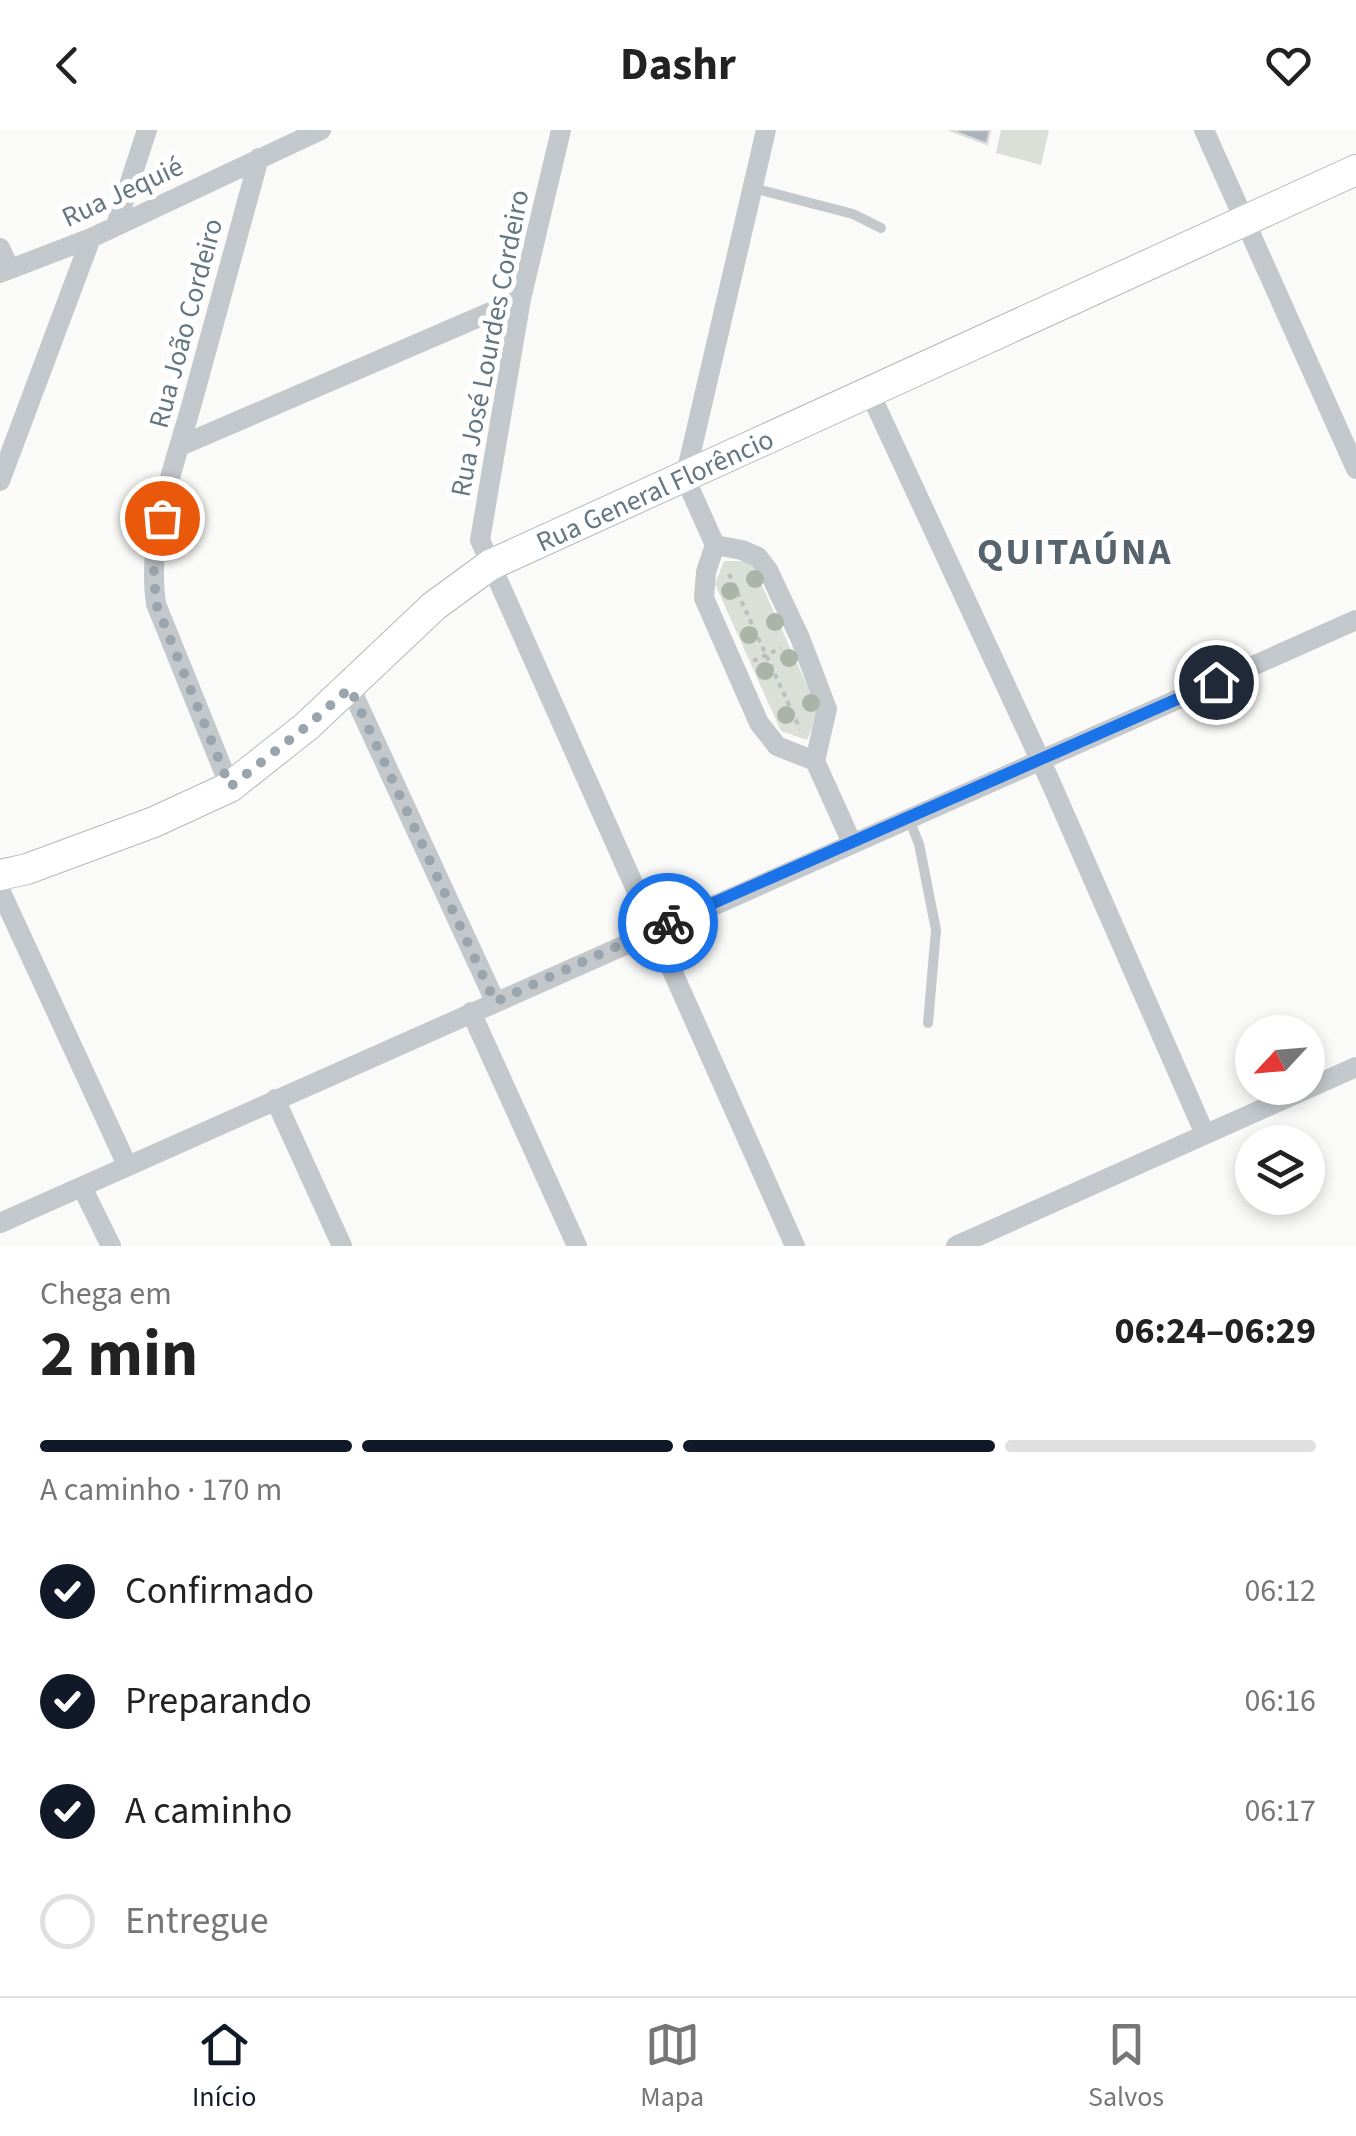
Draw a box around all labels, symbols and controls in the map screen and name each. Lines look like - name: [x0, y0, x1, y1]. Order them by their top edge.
- text: Dashr: [620, 33, 736, 97]
- icon: back: [40, 38, 95, 93]
- icon: heart: [1261, 38, 1316, 93]
- street label: Rua Jequié: [55, 146, 190, 237]
- street label: Rua José Lourdes Cordeiro: [441, 186, 539, 500]
- street label: Rua João Cordeiro: [139, 214, 233, 433]
- street label: Rua General Florêncio: [530, 419, 780, 562]
- pin: [120, 476, 205, 561]
- icon: bag: [135, 491, 190, 546]
- district label: QUITAÚNA: [977, 525, 1173, 579]
- pin: [1174, 640, 1259, 725]
- icon: home: [1189, 655, 1244, 710]
- courier: [618, 873, 718, 973]
- icon: bike: [641, 896, 696, 951]
- north arrow: [1235, 1015, 1325, 1105]
- map controls: [1235, 1015, 1325, 1215]
- button: layers: [1235, 1125, 1325, 1215]
- text: Chega em: [40, 1271, 172, 1317]
- text: 06:24–06:29: [1114, 1304, 1316, 1358]
- text: 2 min: [40, 1308, 198, 1401]
- text: A caminho · 170 m: [40, 1467, 282, 1513]
- icon: check: [40, 1564, 95, 1619]
- text: Confirmado: [125, 1564, 314, 1618]
- text: 06:12: [1244, 1568, 1316, 1614]
- icon: check: [40, 1674, 95, 1729]
- text: Preparando: [125, 1674, 312, 1728]
- text: 06:16: [1244, 1678, 1316, 1724]
- icon: check: [40, 1784, 95, 1839]
- text: A caminho: [125, 1784, 292, 1838]
- text: 06:17: [1244, 1788, 1316, 1834]
- text: Entregue: [125, 1894, 269, 1948]
- tab: Início: [192, 2017, 256, 2117]
- tab: Mapa: [640, 2017, 704, 2117]
- tab: Salvos: [1088, 2017, 1164, 2117]

